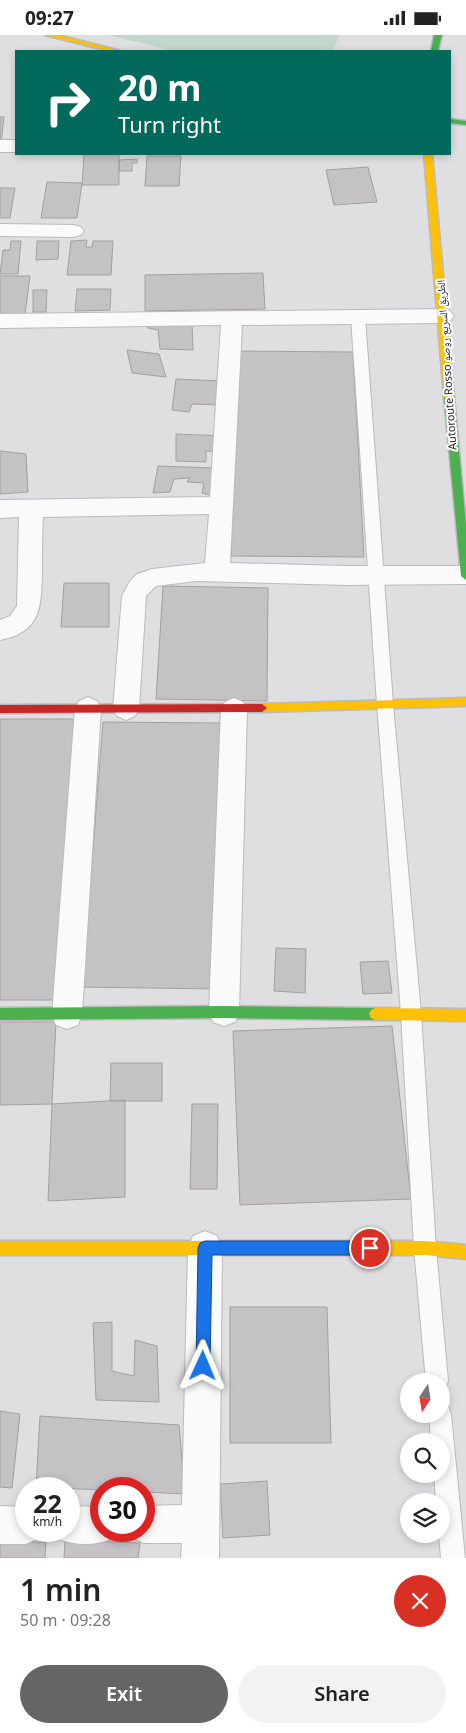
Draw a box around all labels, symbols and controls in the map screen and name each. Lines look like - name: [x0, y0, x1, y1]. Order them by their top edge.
- text: 09:27: [25, 5, 74, 31]
- text: 20 m: [118, 64, 201, 111]
- icon: right: [35, 70, 100, 135]
- text: Turn right: [118, 109, 221, 139]
- street label: Autoroute Rosso الطريق السريع روصو: [433, 279, 459, 451]
- pin: [349, 1227, 391, 1269]
- icon: arrive: [356, 1234, 384, 1262]
- position arrow: [176, 1339, 228, 1391]
- north arrow: [400, 1373, 450, 1423]
- map controls: [400, 1373, 450, 1543]
- button: search: [400, 1433, 450, 1483]
- speed limit sign: 30: [90, 1477, 155, 1542]
- text: 22: [33, 1486, 62, 1520]
- button: layers: [400, 1493, 450, 1543]
- text: km/h: [33, 1513, 62, 1530]
- text: 1 min: [20, 1569, 101, 1610]
- button: close: [394, 1575, 446, 1627]
- text: 50 m · 09:28: [20, 1609, 111, 1631]
- button: Exit: [20, 1665, 228, 1723]
- button: Share: [238, 1665, 446, 1723]

